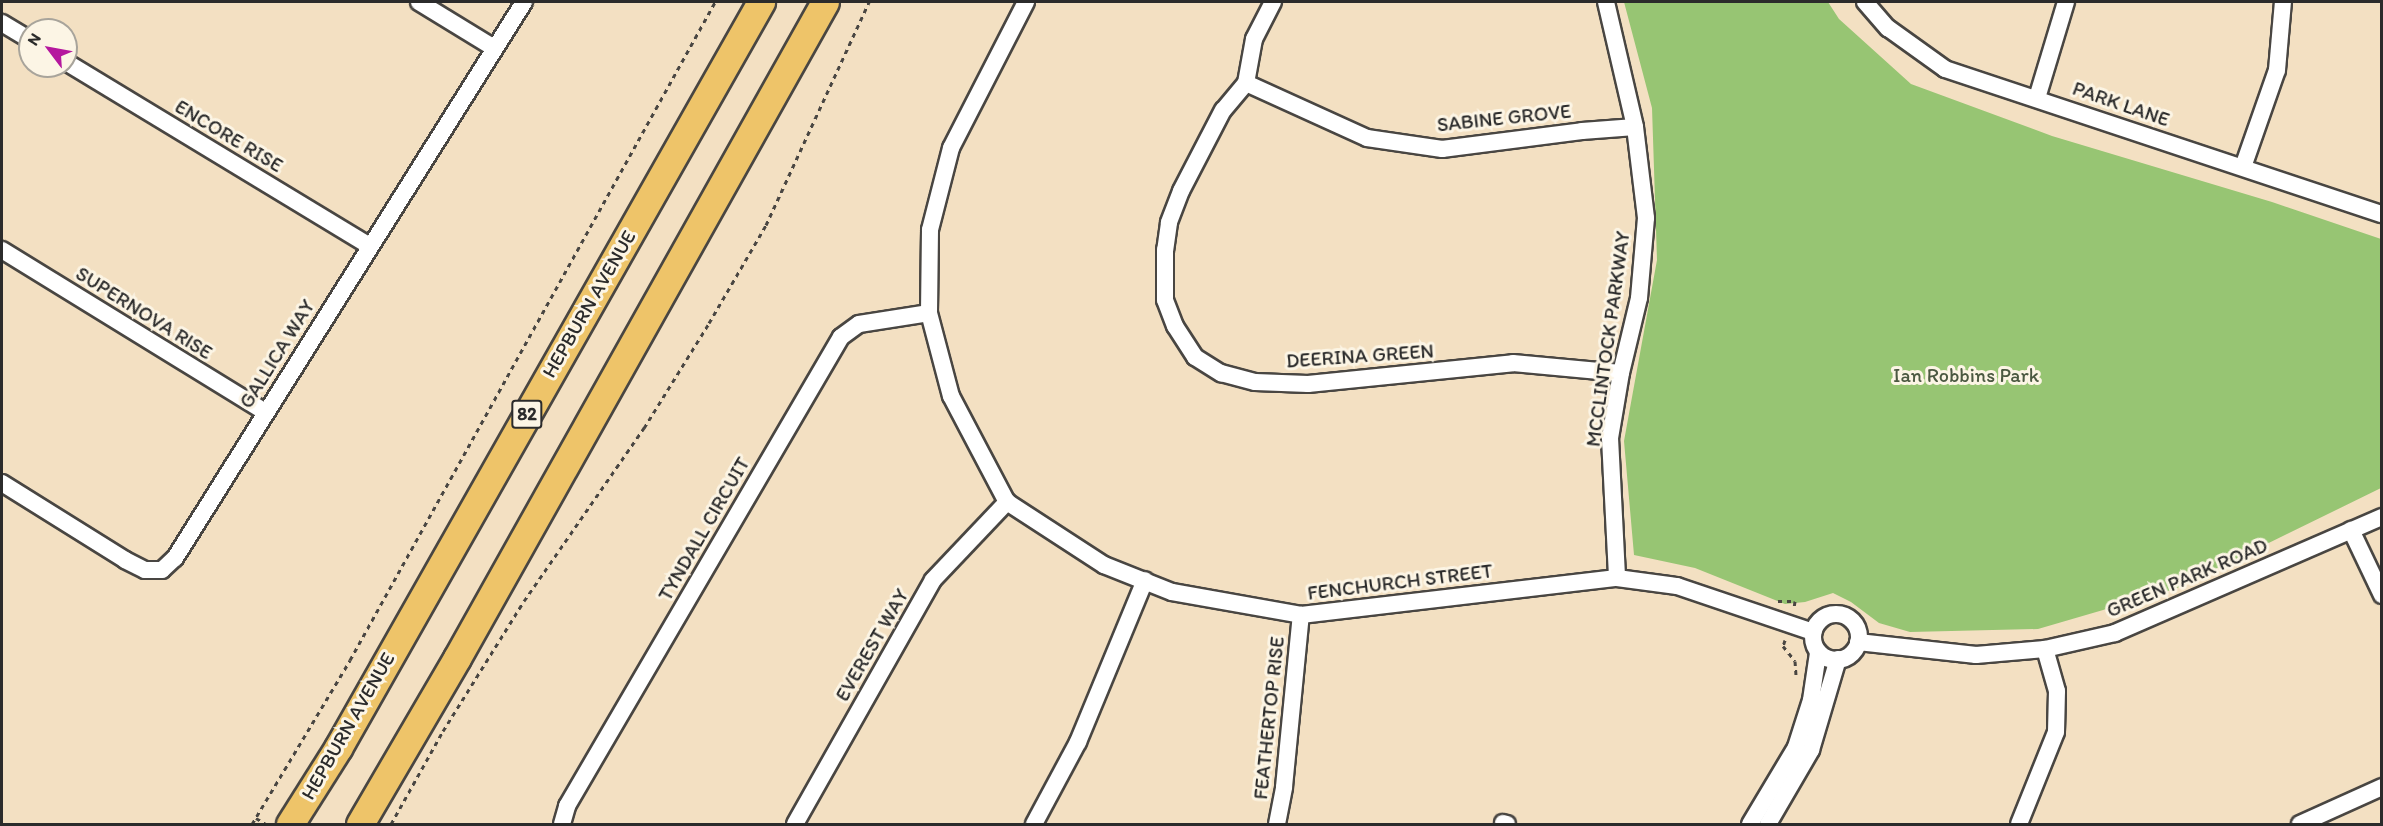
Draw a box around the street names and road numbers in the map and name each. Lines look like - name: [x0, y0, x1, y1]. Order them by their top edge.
- street label: PARK LANE: [2069, 76, 2173, 132]
- street label: ENCORE RISE: [171, 94, 287, 178]
- street label: SABINE GROVE: [1436, 99, 1572, 137]
- street label: HEPBURN AVENUE: [537, 226, 641, 382]
- street label: MCCLINTOCK PARKWAY: [1581, 229, 1635, 449]
- street label: SUPERNOVA RISE: [70, 261, 218, 365]
- street label: GALLICA WAY: [234, 295, 320, 413]
- street label: DEERINA GREEN: [1285, 339, 1435, 373]
- road number: 82: [510, 399, 544, 429]
- street label: TYNDALL CIRCUIT: [653, 452, 755, 606]
- street label: GREEN PARK ROAD: [2103, 533, 2271, 623]
- street label: FENCHURCH STREET: [1306, 559, 1494, 605]
- street label: EVEREST WAY: [830, 585, 914, 705]
- street label: FEATHERTOP RISE: [1248, 634, 1290, 802]
- street label: HEPBURN AVENUE: [296, 648, 400, 804]

